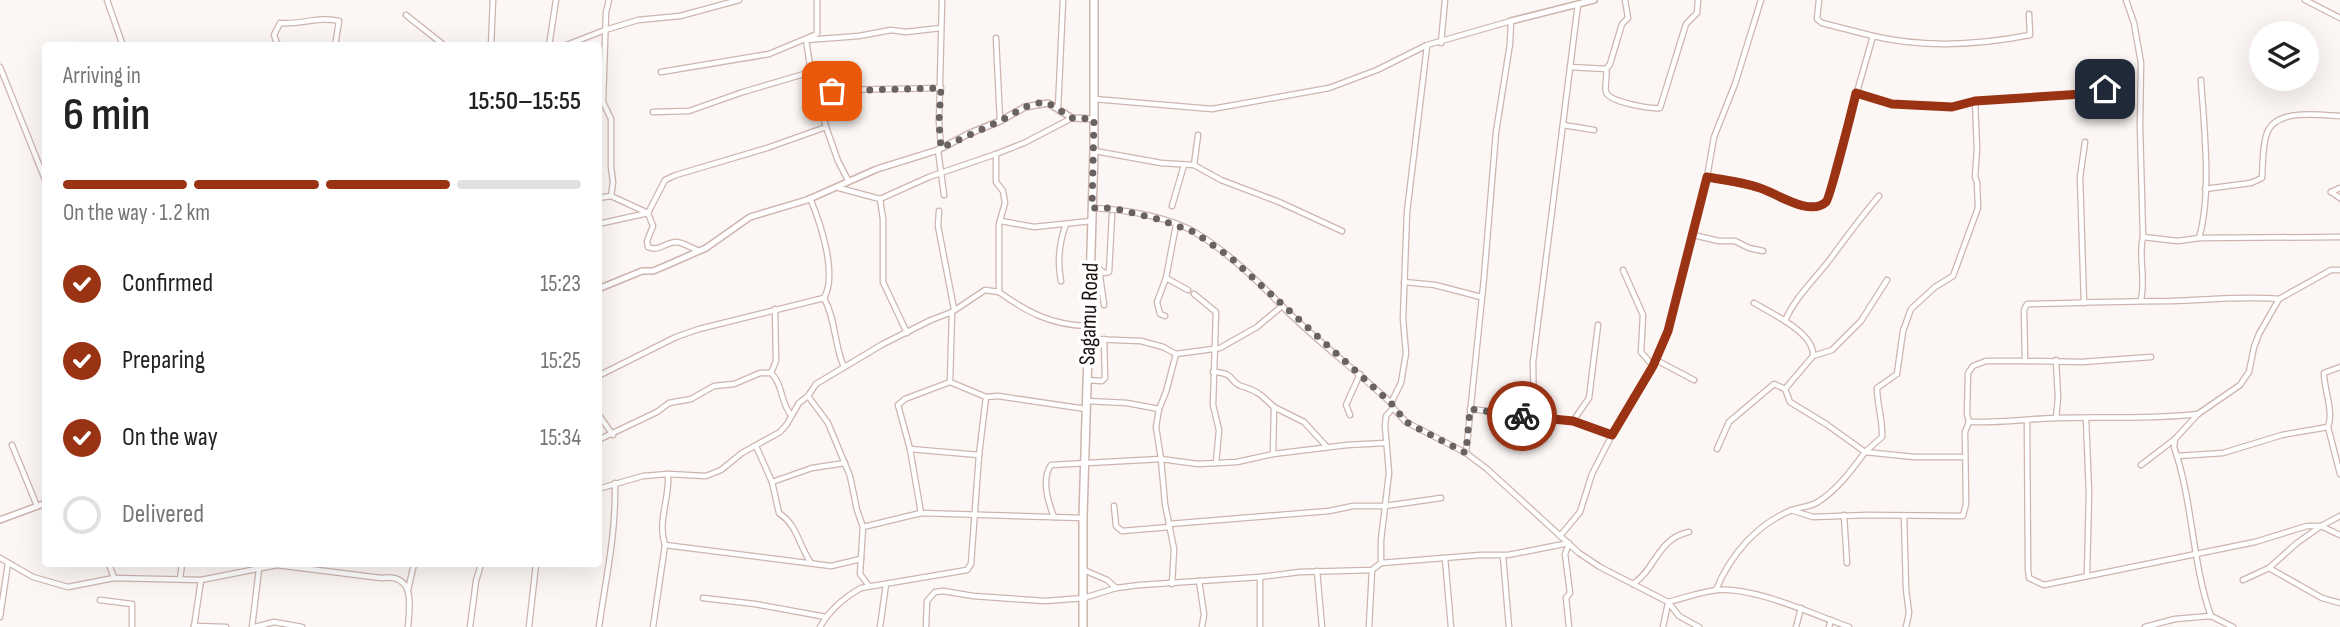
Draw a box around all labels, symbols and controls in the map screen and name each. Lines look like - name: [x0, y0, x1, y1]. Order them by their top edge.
- map controls: [2249, 21, 2319, 91]
- button: layers: [2249, 21, 2319, 91]
- pin: [2075, 59, 2135, 119]
- pin: [802, 61, 862, 121]
- text: Arriving in: [63, 62, 141, 90]
- icon: home: [2086, 70, 2124, 108]
- icon: bag: [813, 72, 851, 110]
- text: 15:50–15:55: [469, 86, 581, 117]
- text: 6 min: [63, 88, 151, 143]
- text: On the way · 1.2 km: [63, 199, 210, 227]
- street label: Sagamu Road: [1073, 262, 1105, 366]
- icon: check: [63, 265, 101, 303]
- text: Confirmed: [122, 268, 213, 299]
- text: 15:23: [540, 270, 581, 298]
- icon: check: [63, 342, 101, 380]
- text: Preparing: [122, 345, 205, 376]
- text: 15:25: [541, 347, 581, 375]
- courier: [1487, 381, 1557, 451]
- icon: bike: [1503, 397, 1541, 435]
- icon: check: [63, 419, 101, 457]
- text: On the way: [122, 422, 218, 453]
- text: 15:34: [540, 424, 581, 452]
- text: Delivered: [122, 499, 204, 530]

